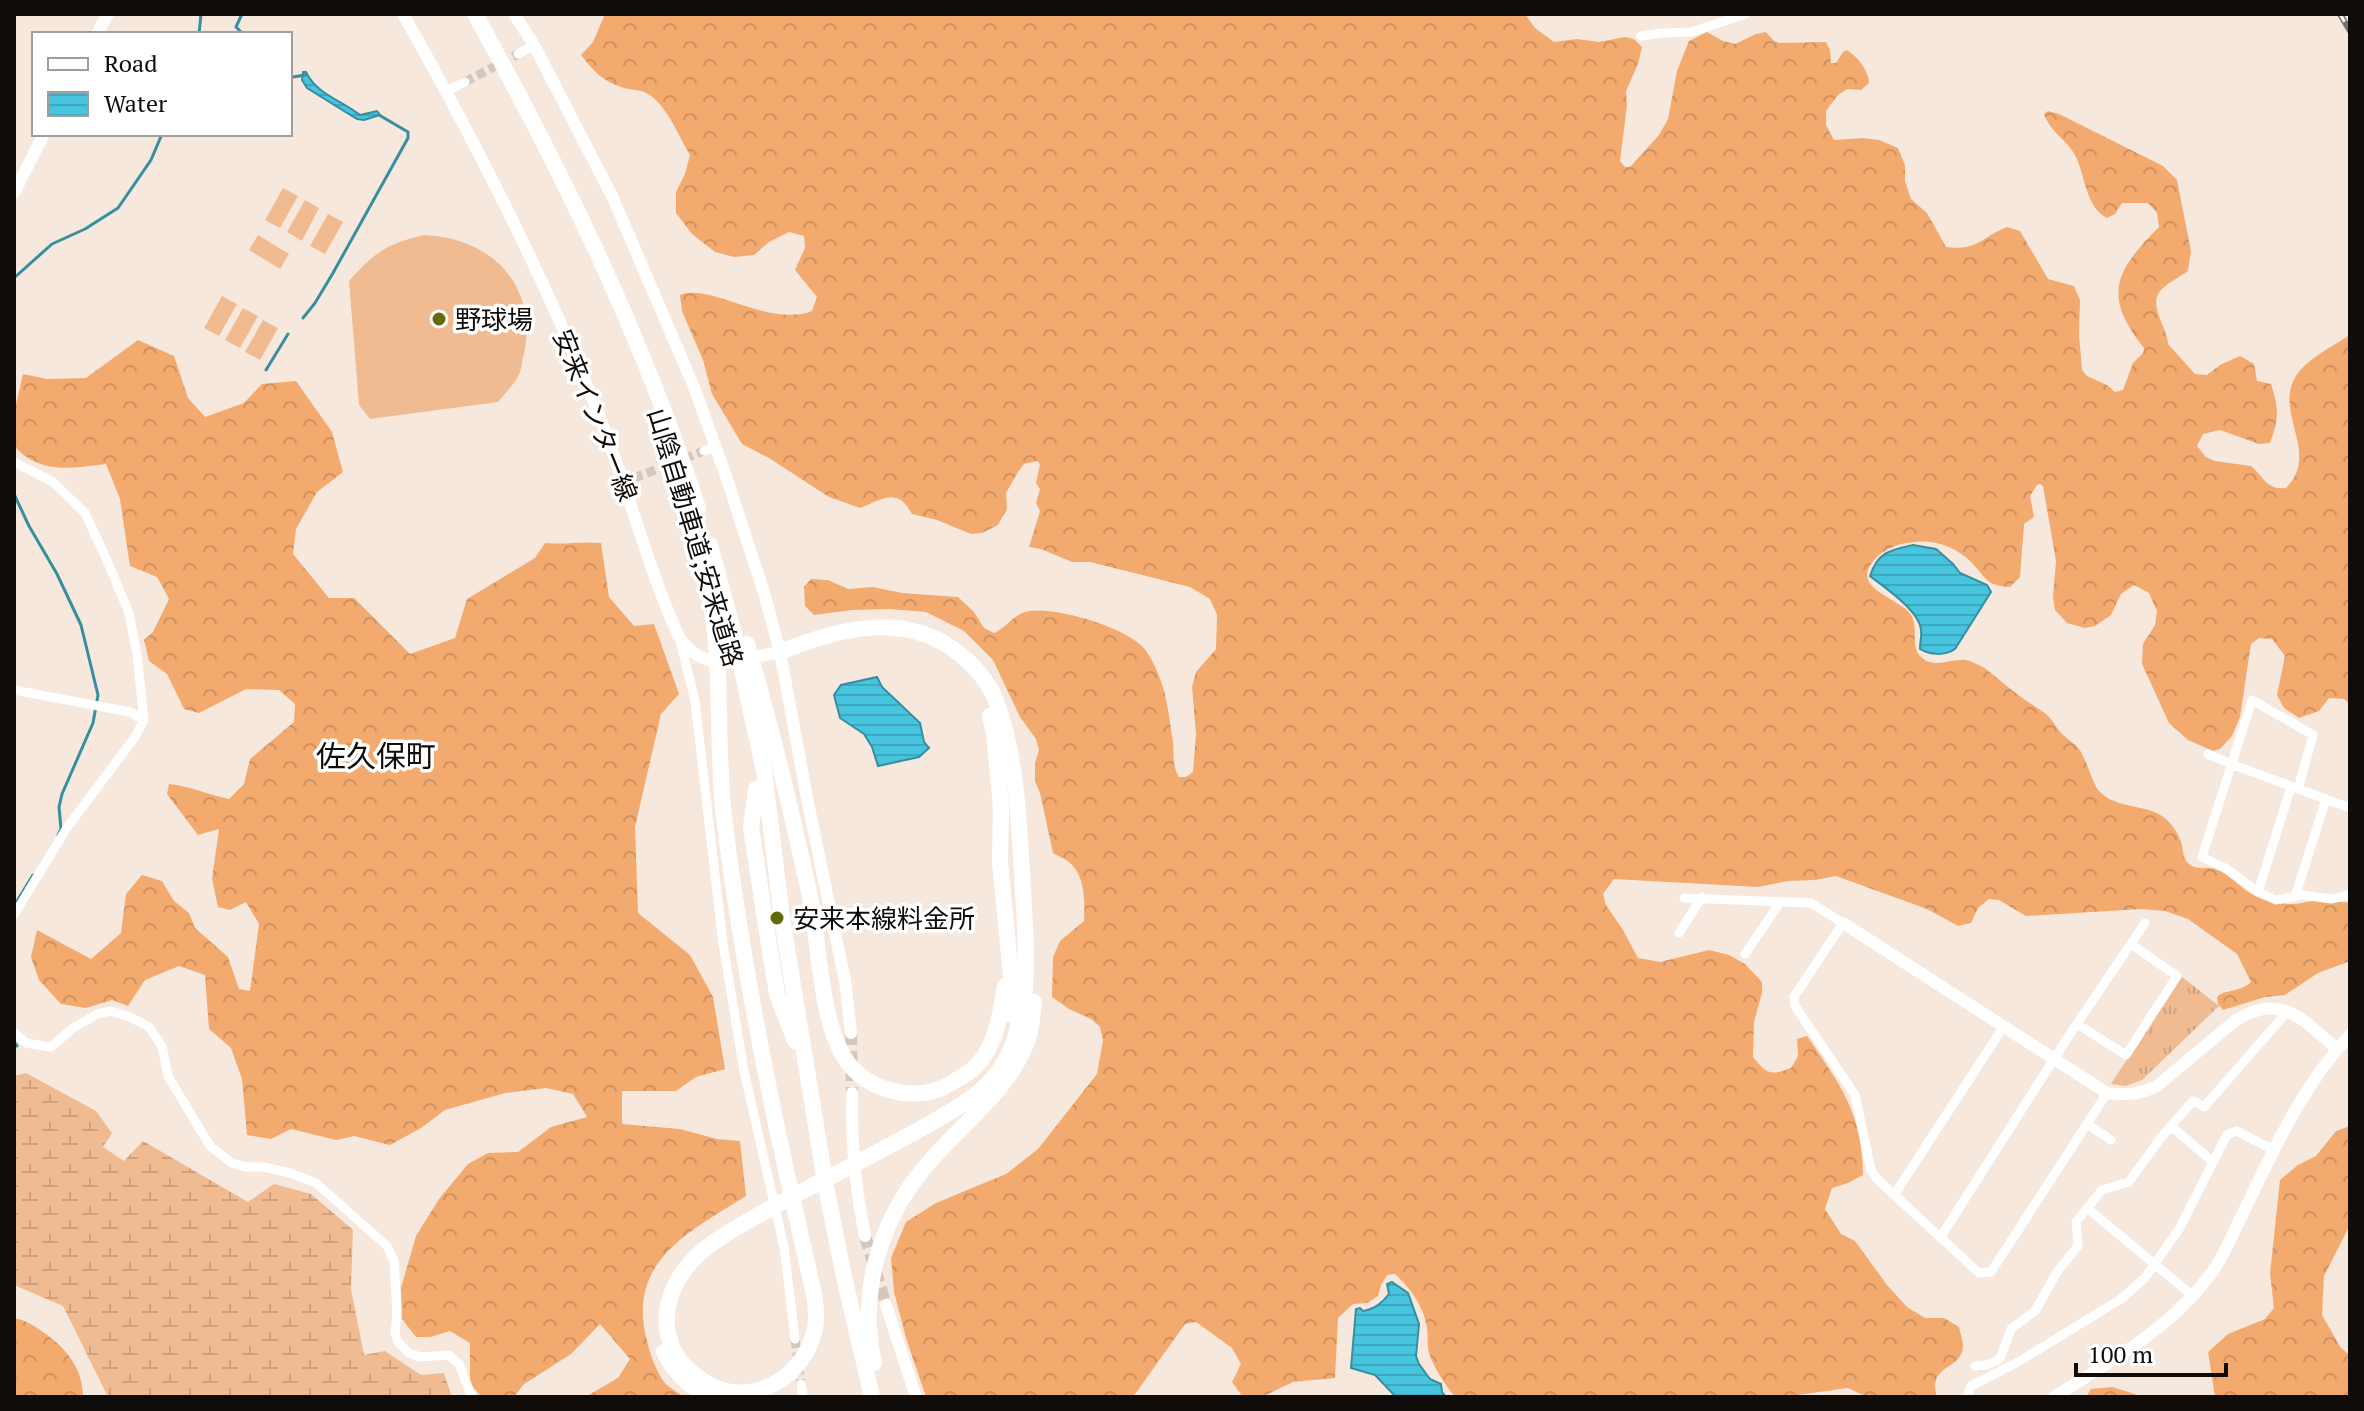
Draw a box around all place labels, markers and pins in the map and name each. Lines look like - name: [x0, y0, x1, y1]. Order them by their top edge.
- place label: 野球場: [455, 302, 533, 336]
- marker: 野球場: [430, 310, 448, 328]
- place label: 安来本線料金所: [793, 901, 975, 935]
- marker: 安来本線料金所: [768, 909, 786, 927]

